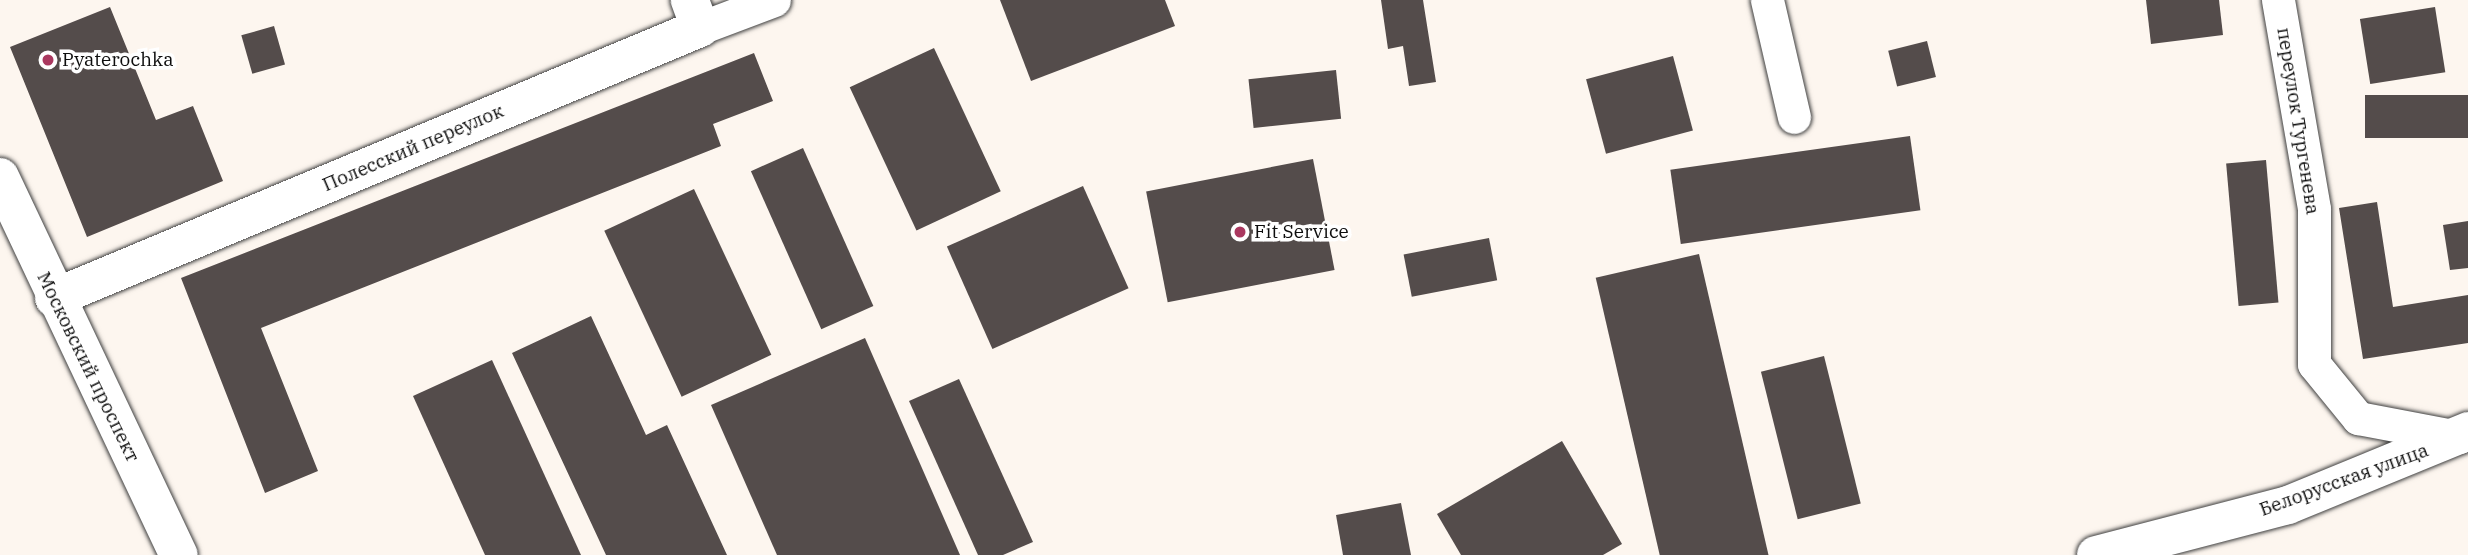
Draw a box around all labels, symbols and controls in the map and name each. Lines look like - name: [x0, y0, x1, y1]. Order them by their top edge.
- street label: переулок Тургенева: [2272, 26, 2324, 216]
- place label: Pyaterochka: [62, 49, 174, 71]
- marker: Pyaterochka: [40, 52, 56, 68]
- street label: Полесский переулок: [319, 100, 507, 196]
- place label: Fit Service: [1254, 221, 1349, 243]
- marker: Fit Service: [1232, 224, 1248, 240]
- street label: Московский проспект: [32, 268, 144, 466]
- street label: Белорусская улица: [2256, 439, 2432, 521]

